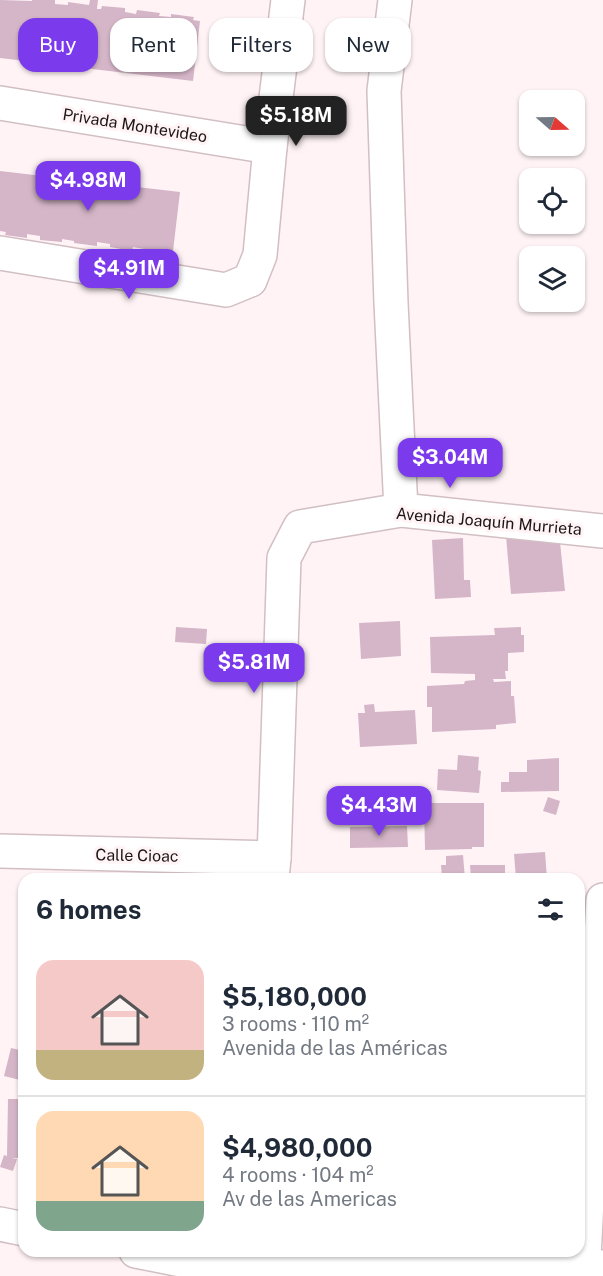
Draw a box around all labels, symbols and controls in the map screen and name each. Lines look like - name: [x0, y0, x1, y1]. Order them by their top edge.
- chip: Buy: [18, 18, 98, 72]
- chip: Rent: [110, 18, 197, 72]
- chip: Filters: [209, 18, 313, 72]
- chip: New: [325, 18, 411, 72]
- north arrow: [519, 90, 585, 156]
- map controls: [519, 90, 585, 312]
- pin: $5.18M: [247, 96, 345, 147]
- text: $5.18M: [260, 103, 332, 127]
- street label: Privada Montevideo: [61, 105, 209, 146]
- pin: $4.98M: [39, 161, 137, 212]
- text: $4.98M: [49, 168, 127, 192]
- button: locate: [519, 168, 585, 234]
- button: layers: [519, 246, 585, 312]
- pin: $4.91M: [80, 249, 178, 300]
- text: $4.91M: [93, 256, 165, 280]
- pin: $3.04M: [401, 438, 499, 489]
- text: $3.04M: [412, 445, 488, 469]
- street label: Avenida Joaquín Murrieta: [395, 504, 583, 539]
- pin: $5.81M: [205, 643, 303, 694]
- text: $5.81M: [218, 650, 290, 674]
- pin: $4.43M: [330, 786, 428, 837]
- text: $4.43M: [341, 793, 417, 817]
- street label: Calle Cioac: [95, 845, 179, 866]
- icon: filters: [534, 893, 567, 926]
- text: 6 homes: [36, 894, 141, 925]
- text: $5,180,000: [222, 981, 367, 1012]
- icon: home: [84, 984, 156, 1056]
- text: 3 rooms · 110 m²: [222, 1012, 369, 1036]
- text: Avenida de las Américas: [222, 1036, 448, 1060]
- text: $4,980,000: [222, 1132, 372, 1163]
- icon: home: [84, 1135, 156, 1207]
- text: 4 rooms · 104 m²: [222, 1163, 374, 1187]
- text: Av de las Americas: [222, 1187, 397, 1211]

